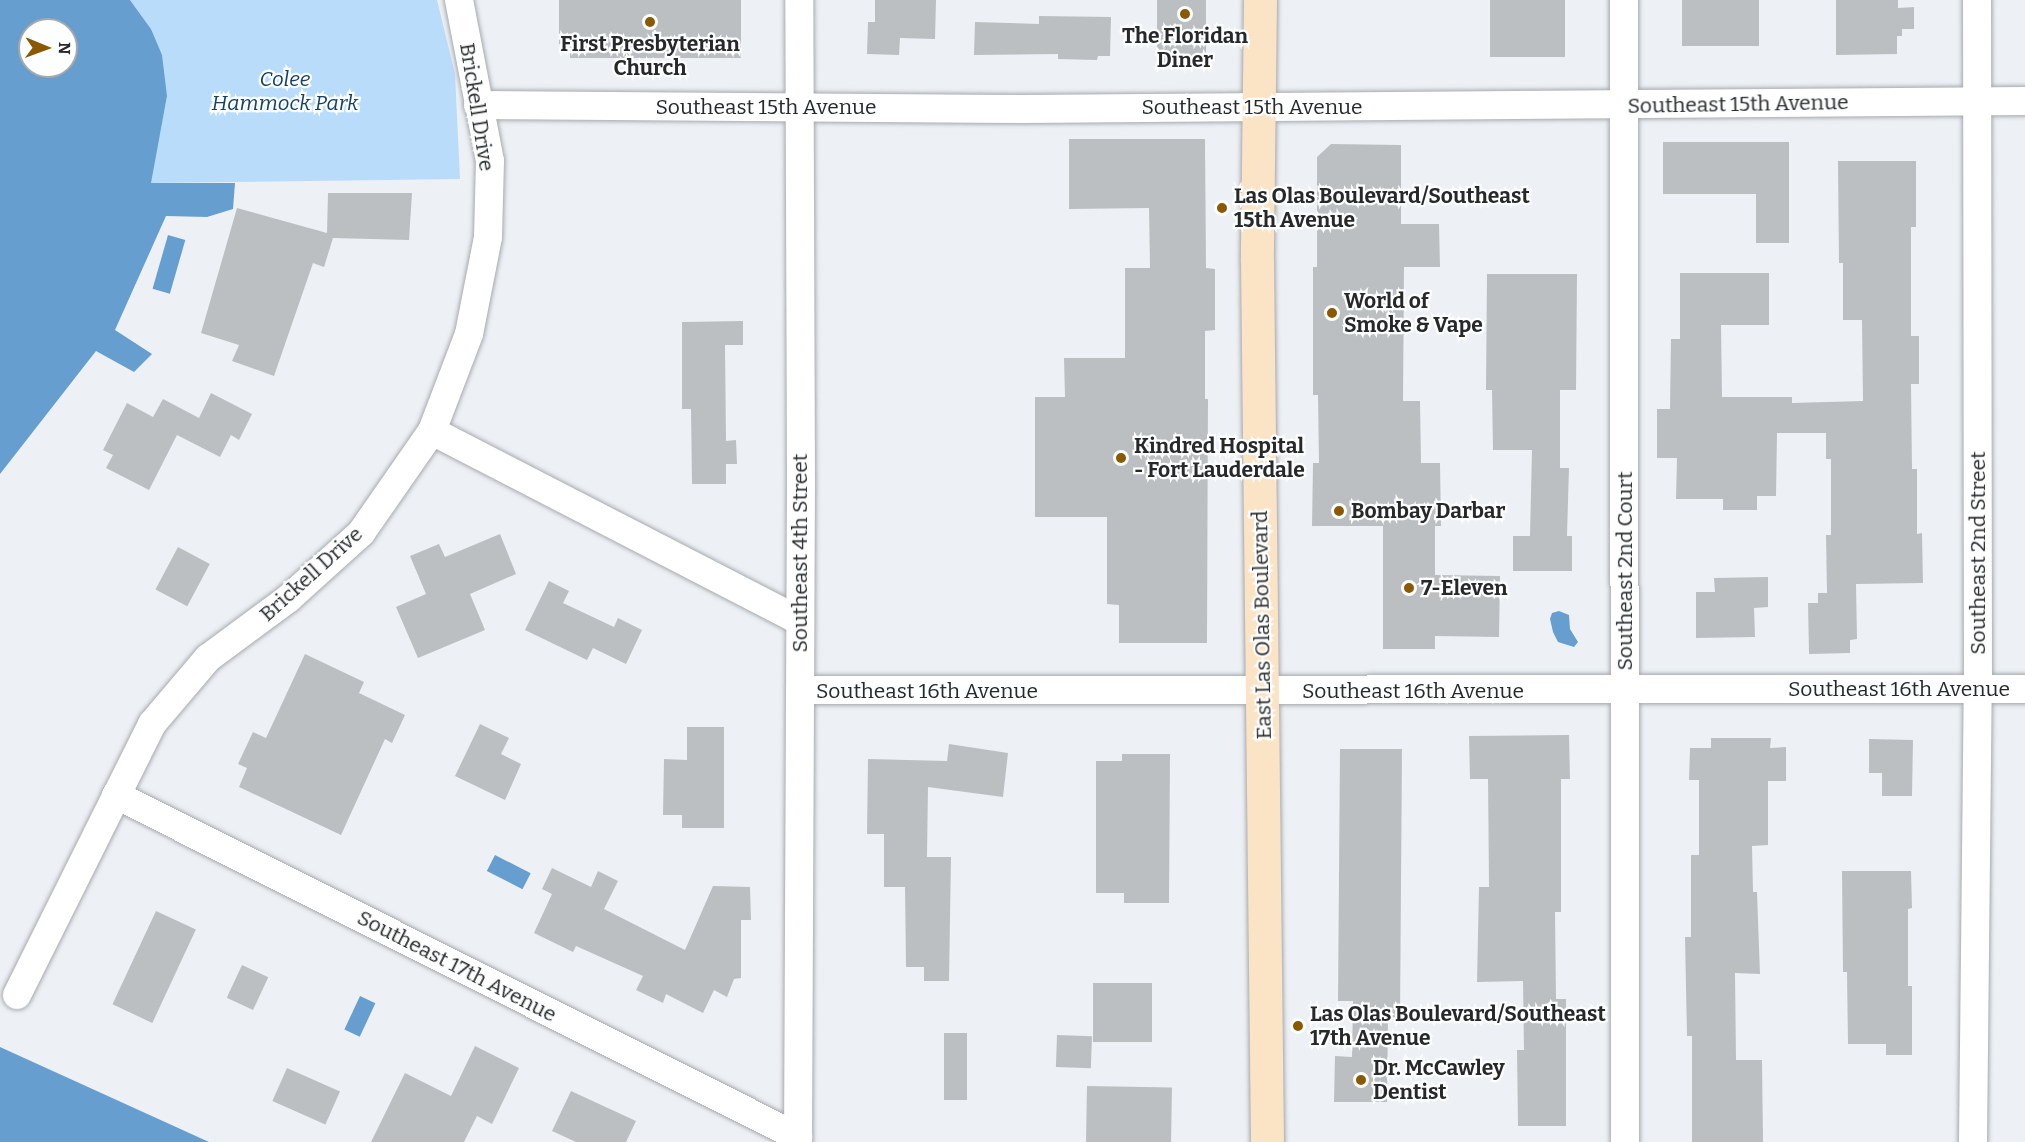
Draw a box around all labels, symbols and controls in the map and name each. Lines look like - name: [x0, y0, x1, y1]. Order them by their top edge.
- marker: The Floridan Diner: [1178, 7, 1192, 21]
- marker: First Presbyterian Church: [643, 15, 657, 29]
- north arrow: [18, 18, 78, 78]
- place label: The Floridan Diner: [1122, 23, 1248, 73]
- place label: First Presbyterian Church: [560, 31, 740, 81]
- street label: Brickell Drive: [454, 41, 500, 173]
- text: N: [55, 42, 74, 55]
- park label: Colee Hammock Park: [212, 66, 358, 116]
- street label: Southeast 15th Avenue: [1627, 89, 1849, 119]
- street label: Southeast 15th Avenue: [656, 94, 876, 120]
- street label: Southeast 15th Avenue: [1142, 94, 1362, 120]
- place label: Las Olas Boulevard/Southeast 15th Avenue: [1234, 183, 1530, 233]
- marker: Las Olas Boulevard/Southeast 15th Avenue: [1215, 201, 1229, 215]
- place label: World of Smoke & Vape: [1344, 288, 1483, 338]
- marker: World of Smoke & Vape: [1325, 306, 1339, 320]
- place label: Kindred Hospital - Fort Lauderdale: [1134, 433, 1305, 483]
- marker: Kindred Hospital - Fort Lauderdale: [1112, 449, 1130, 467]
- street label: Southeast 2nd Street: [1965, 451, 1991, 655]
- street label: Southeast 4th Street: [787, 454, 813, 652]
- street label: Southeast 2nd Court: [1612, 471, 1638, 671]
- place label: Bombay Darbar: [1351, 498, 1505, 524]
- marker: Bombay Darbar: [1332, 504, 1346, 518]
- street label: East Las Olas Boulevard: [1247, 510, 1277, 740]
- street label: Brickell Drive: [254, 521, 368, 627]
- place label: 7-Eleven: [1421, 575, 1507, 601]
- marker: 7-Eleven: [1402, 581, 1416, 595]
- street label: Southeast 16th Avenue: [1788, 676, 2010, 702]
- street label: Southeast 16th Avenue: [816, 678, 1038, 704]
- street label: Southeast 16th Avenue: [1302, 678, 1524, 704]
- street label: Southeast 17th Avenue: [353, 905, 561, 1027]
- place label: Las Olas Boulevard/Southeast 17th Avenue: [1310, 1001, 1606, 1051]
- marker: Las Olas Boulevard/Southeast 17th Avenue: [1291, 1019, 1305, 1033]
- place label: Dr. McCawley Dentist: [1373, 1055, 1505, 1105]
- marker: Dr. McCawley Dentist: [1354, 1073, 1368, 1087]

